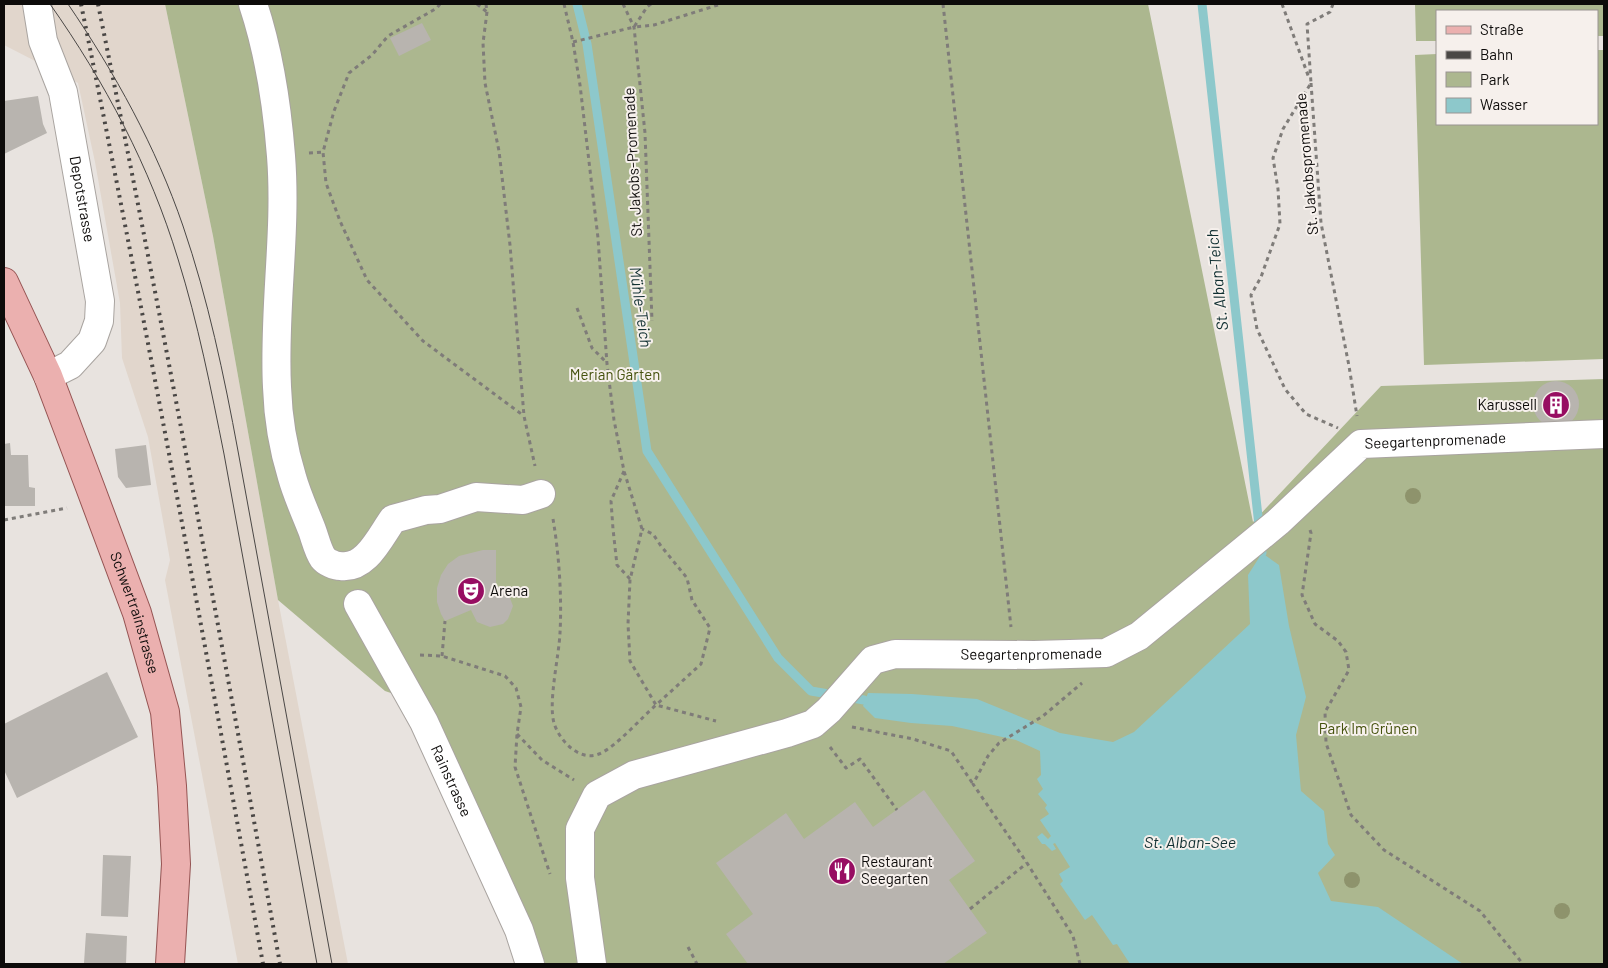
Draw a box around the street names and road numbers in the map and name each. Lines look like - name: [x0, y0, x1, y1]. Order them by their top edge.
- street label: St. Jakobs-Promenade: [619, 87, 645, 237]
- street label: St. Jakobspromenade: [1291, 92, 1321, 236]
- street label: Depotstrasse: [66, 154, 99, 243]
- street label: Seegartenpromenade: [1364, 428, 1506, 452]
- street label: Schwertrainstrasse: [107, 549, 164, 675]
- street label: Seegartenpromenade: [960, 643, 1102, 663]
- street label: Rainstrasse: [428, 742, 476, 819]

